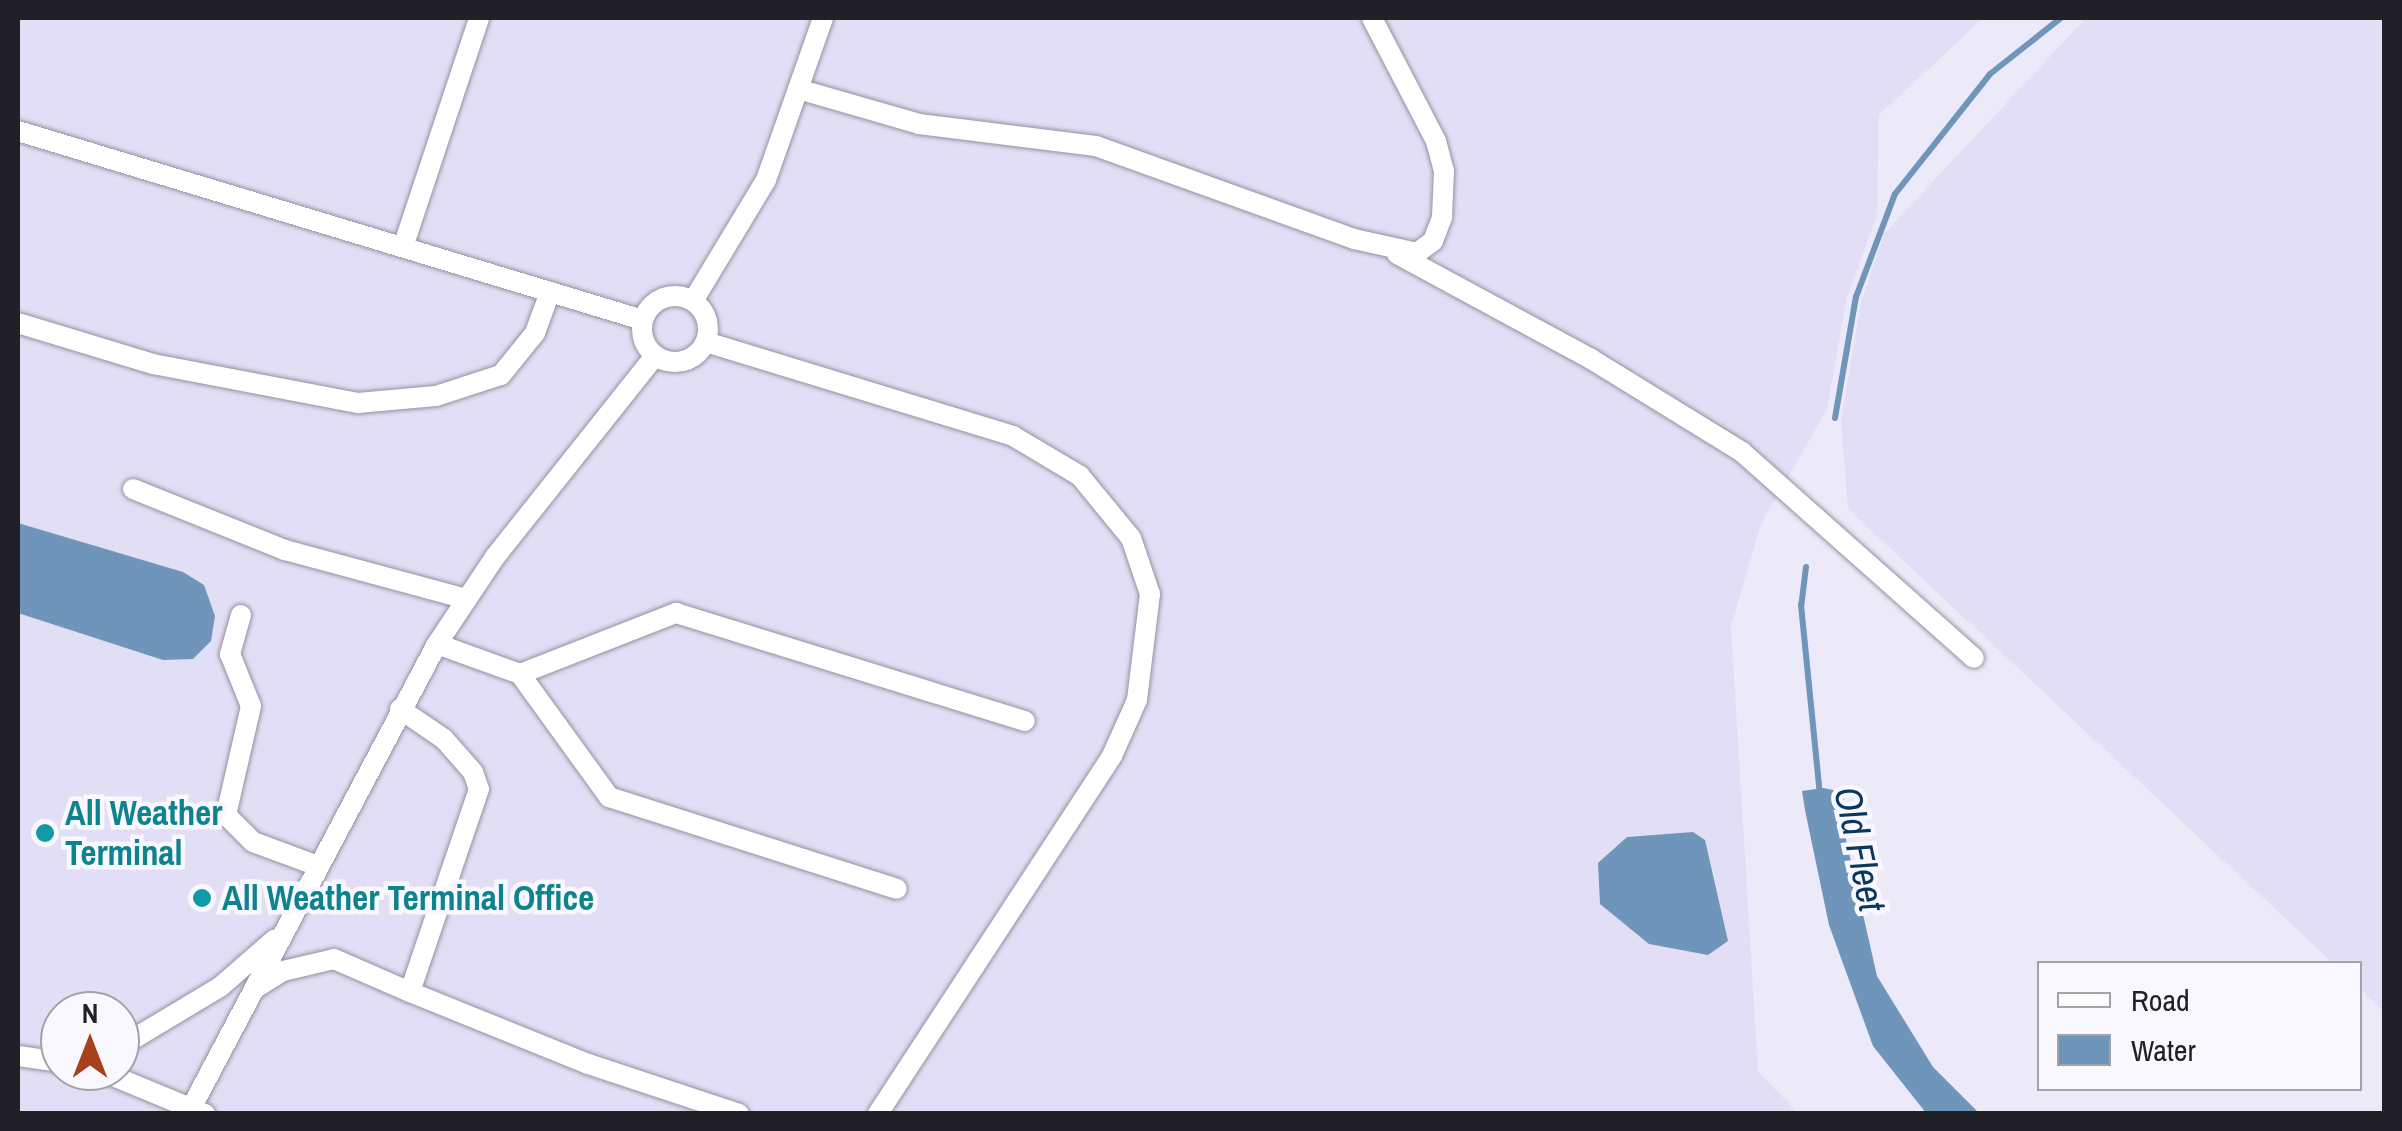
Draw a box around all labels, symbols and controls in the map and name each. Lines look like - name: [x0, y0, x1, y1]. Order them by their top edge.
- water label: Old Fleet: [1825, 782, 1895, 916]
- place label: All Weather Terminal: [65, 792, 222, 874]
- marker: All Weather Terminal: [34, 822, 56, 844]
- place label: All Weather Terminal Office: [222, 877, 594, 919]
- marker: All Weather Terminal Office: [191, 887, 213, 909]
- legend: [2037, 961, 2362, 1091]
- text: Road: [2131, 980, 2190, 1020]
- north arrow: [40, 991, 140, 1091]
- text: N: [82, 994, 98, 1032]
- text: Water: [2131, 1030, 2196, 1070]

